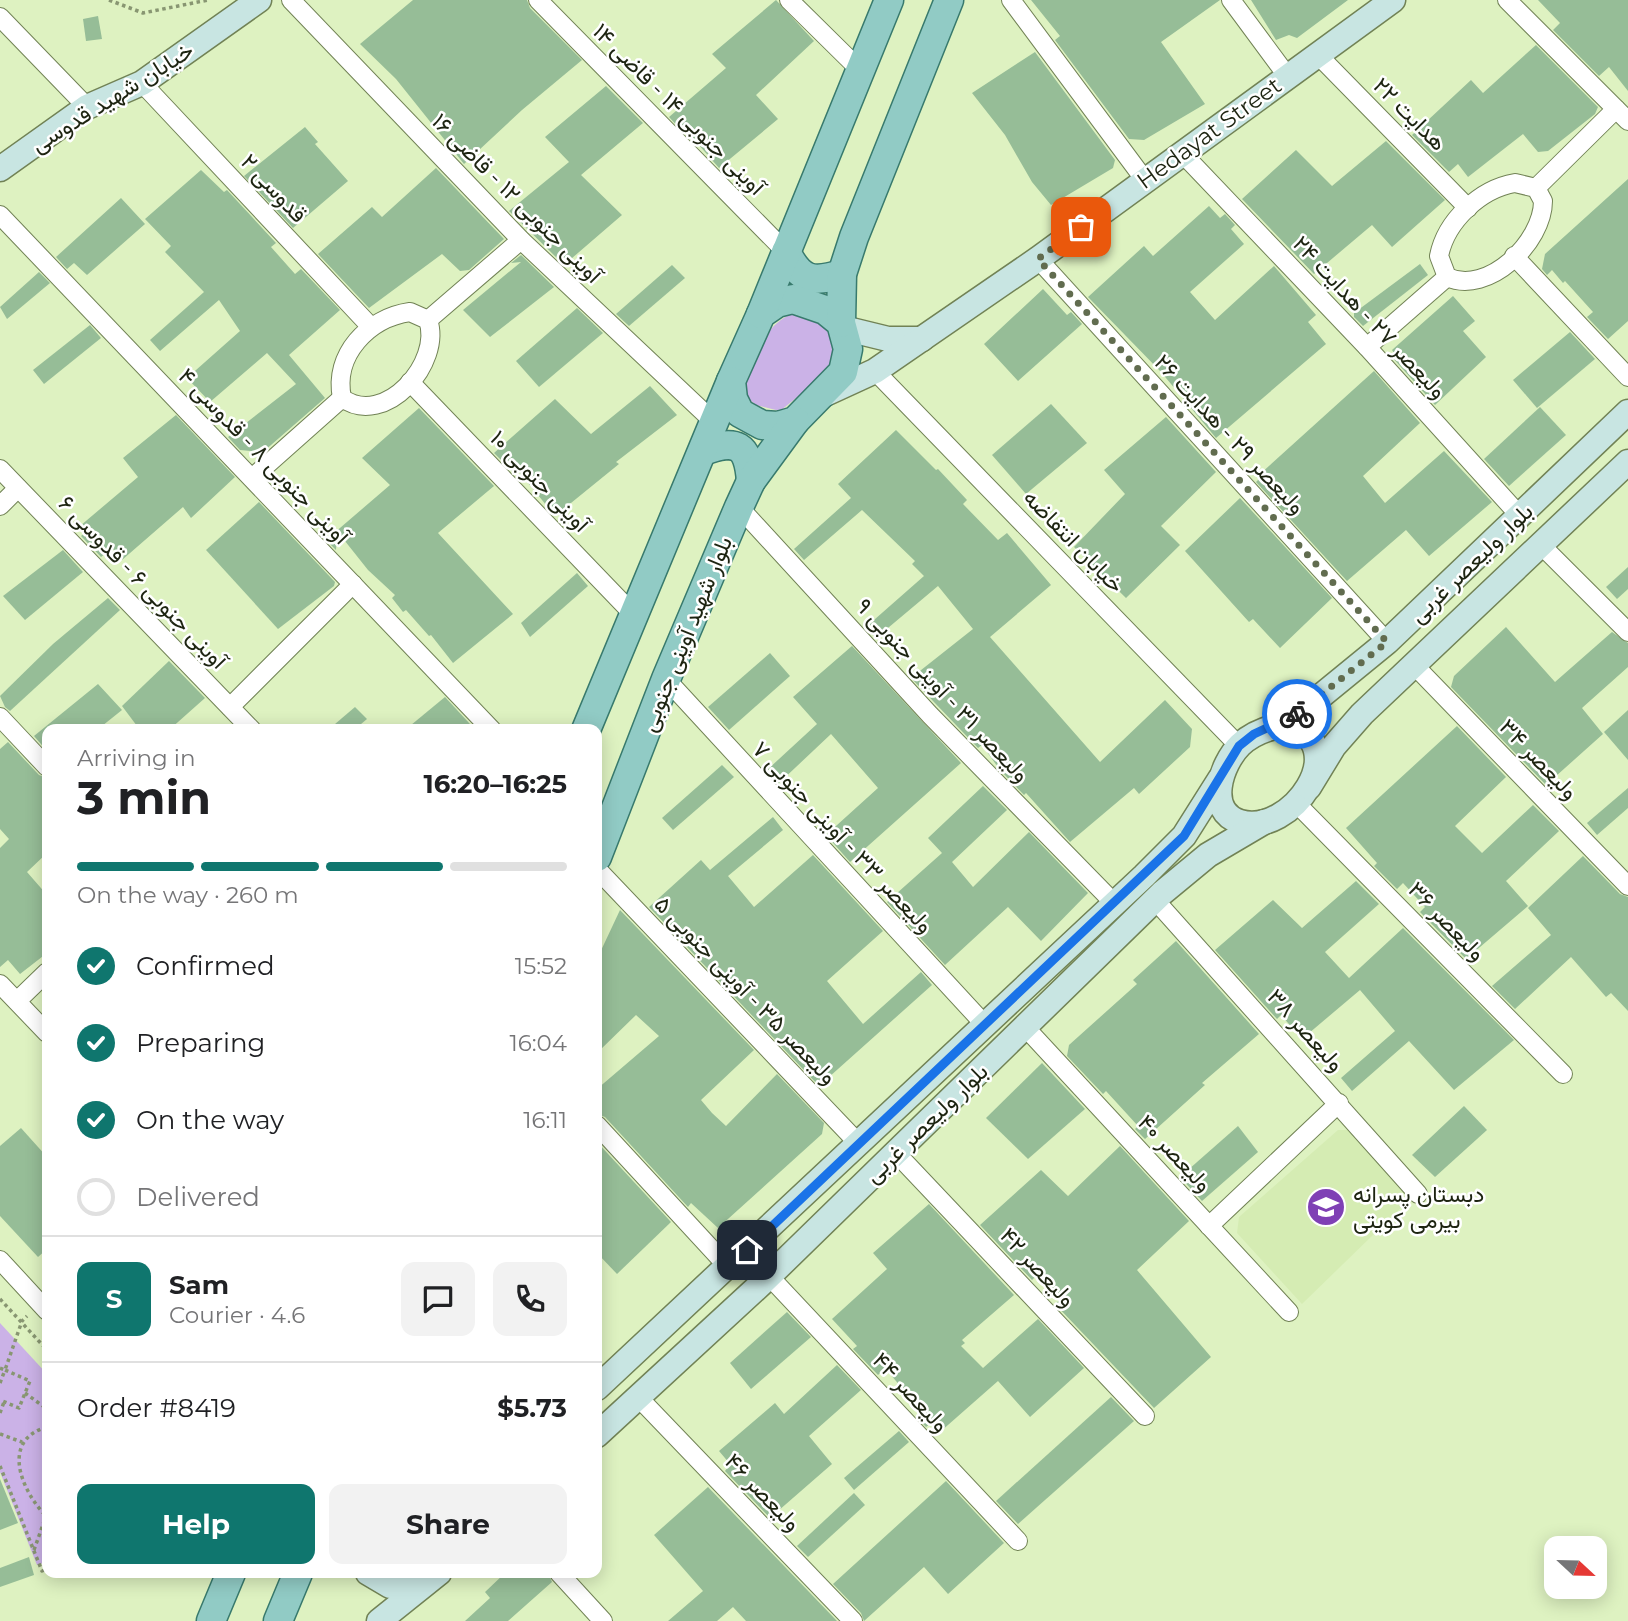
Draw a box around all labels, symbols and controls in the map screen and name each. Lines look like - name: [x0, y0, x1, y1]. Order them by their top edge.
- street label: آوینی جنوبی ۱۴ - قاضی ۱۴: [586, 17, 772, 203]
- street label: خیابان شهید قدوسی: [26, 36, 199, 159]
- street label: Hedayat Street: [1131, 71, 1287, 195]
- street label: هدایت ۲۲: [1368, 72, 1452, 156]
- street label: آوینی جنوبی ۱۲ - قاضی ۱۶: [426, 107, 609, 291]
- street label: قدوسی ۲: [235, 148, 313, 228]
- pin: [1051, 197, 1111, 257]
- icon: bag: [1062, 208, 1100, 246]
- street label: ولیعصر ۲۷ - هدایت ۲۴: [1286, 230, 1453, 405]
- street label: ولیعصر ۲۹ - هدایت ۲۶: [1148, 348, 1311, 520]
- street label: آوینی جنوبی ۸ - قدوسی ۴: [172, 362, 357, 552]
- street label: آوینی جنوبی ۱۰: [484, 424, 597, 540]
- street label: خیابان انتفاضه: [1018, 483, 1130, 599]
- street label: آوینی جنوبی ۶ - قدوسی ۶: [52, 490, 234, 676]
- street label: بلوار ولیعصر غربی: [1403, 497, 1539, 630]
- street label: بلوار شهید آوینی جنوبی: [634, 532, 739, 736]
- street label: ولیعصر ۳۱ - آوینی جنوبی ۹: [850, 592, 1036, 789]
- courier: [1262, 679, 1332, 749]
- icon: bike: [1278, 695, 1316, 733]
- street label: ولیعصر ۳۴: [1493, 713, 1584, 806]
- street label: ولیعصر ۳۳ - آوینی جنوبی ۷: [746, 735, 939, 940]
- text: Arriving in: [77, 744, 196, 772]
- text: 16:20–16:25: [424, 768, 567, 800]
- text: 3 min: [77, 769, 211, 826]
- street label: ولیعصر ۳۶: [1402, 876, 1492, 967]
- text: On the way · 260 m: [77, 881, 299, 909]
- street label: ولیعصر ۳۵ - آوینی جنوبی ۵: [648, 890, 843, 1091]
- icon: check: [77, 947, 115, 985]
- text: Confirmed: [136, 950, 275, 982]
- text: 15:52: [515, 952, 567, 980]
- street label: ولیعصر ۳۸: [1261, 983, 1350, 1078]
- icon: check: [77, 1024, 115, 1062]
- text: Preparing: [136, 1027, 265, 1059]
- text: 16:04: [509, 1029, 567, 1057]
- street label: بلوار ولیعصر غربی: [858, 1057, 994, 1190]
- icon: check: [77, 1101, 115, 1139]
- text: On the way: [136, 1104, 284, 1136]
- text: 16:11: [523, 1106, 567, 1134]
- street label: ولیعصر ۴۰: [1131, 1108, 1218, 1198]
- place label: دبستان پسرانه بیرمی کویتی: [1353, 1180, 1484, 1235]
- text: Delivered: [136, 1181, 260, 1213]
- school or university icon: دبستان پسرانه بیرمی کویتی: [1305, 1186, 1347, 1228]
- pin: [717, 1220, 777, 1280]
- street label: ولیعصر ۴۲: [994, 1222, 1082, 1313]
- icon: home: [728, 1231, 766, 1269]
- button: chat: [401, 1262, 475, 1336]
- button: phone: [493, 1262, 567, 1336]
- text: Sam: [169, 1269, 229, 1301]
- text: S: [106, 1283, 122, 1315]
- text: Courier · 4.6: [169, 1301, 305, 1329]
- street label: ولیعصر ۴۴: [866, 1346, 955, 1439]
- text: Order #8419: [77, 1392, 236, 1424]
- text: $5.73: [497, 1392, 567, 1424]
- street label: ولیعصر ۴۶: [718, 1447, 807, 1537]
- button: Help: [77, 1484, 315, 1564]
- button: Share: [329, 1484, 567, 1564]
- north arrow: [1544, 1536, 1606, 1600]
- map controls: [1544, 1536, 1607, 1599]

